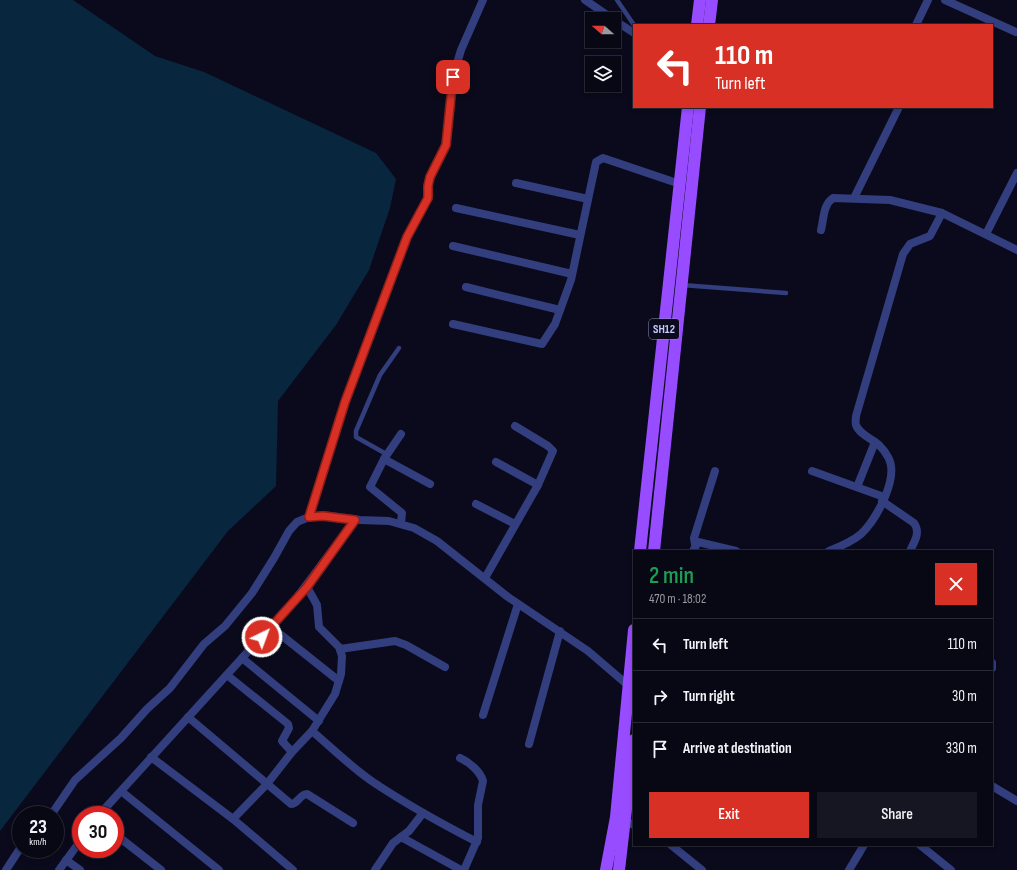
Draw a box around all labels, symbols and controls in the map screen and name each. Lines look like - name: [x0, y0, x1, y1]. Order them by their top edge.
- north arrow: [585, 12, 621, 48]
- map controls: [585, 12, 621, 92]
- text: 110 m: [715, 39, 773, 72]
- icon: left: [649, 40, 701, 92]
- button: layers: [585, 56, 621, 92]
- pin: [436, 60, 470, 94]
- icon: arrive: [442, 66, 464, 88]
- text: Turn left: [715, 73, 766, 94]
- road number: SH12: [649, 319, 679, 339]
- text: 2 min: [649, 561, 694, 590]
- button: close: [935, 563, 977, 605]
- text: 470 m · 18:02: [649, 591, 706, 607]
- position arrow: [241, 616, 283, 658]
- icon: left: [649, 634, 671, 656]
- text: Turn left: [683, 635, 728, 654]
- text: 110 m: [948, 635, 977, 654]
- icon: right: [649, 686, 671, 708]
- text: Turn right: [683, 687, 735, 706]
- text: 30 m: [952, 687, 977, 706]
- icon: arrive: [649, 738, 671, 760]
- text: Arrive at destination: [683, 739, 792, 758]
- text: 330 m: [946, 739, 977, 758]
- button: Exit: [649, 792, 809, 838]
- button: Share: [817, 792, 977, 838]
- speed limit sign: 30: [72, 806, 124, 858]
- text: 23: [29, 815, 47, 839]
- text: km/h: [29, 836, 47, 848]

